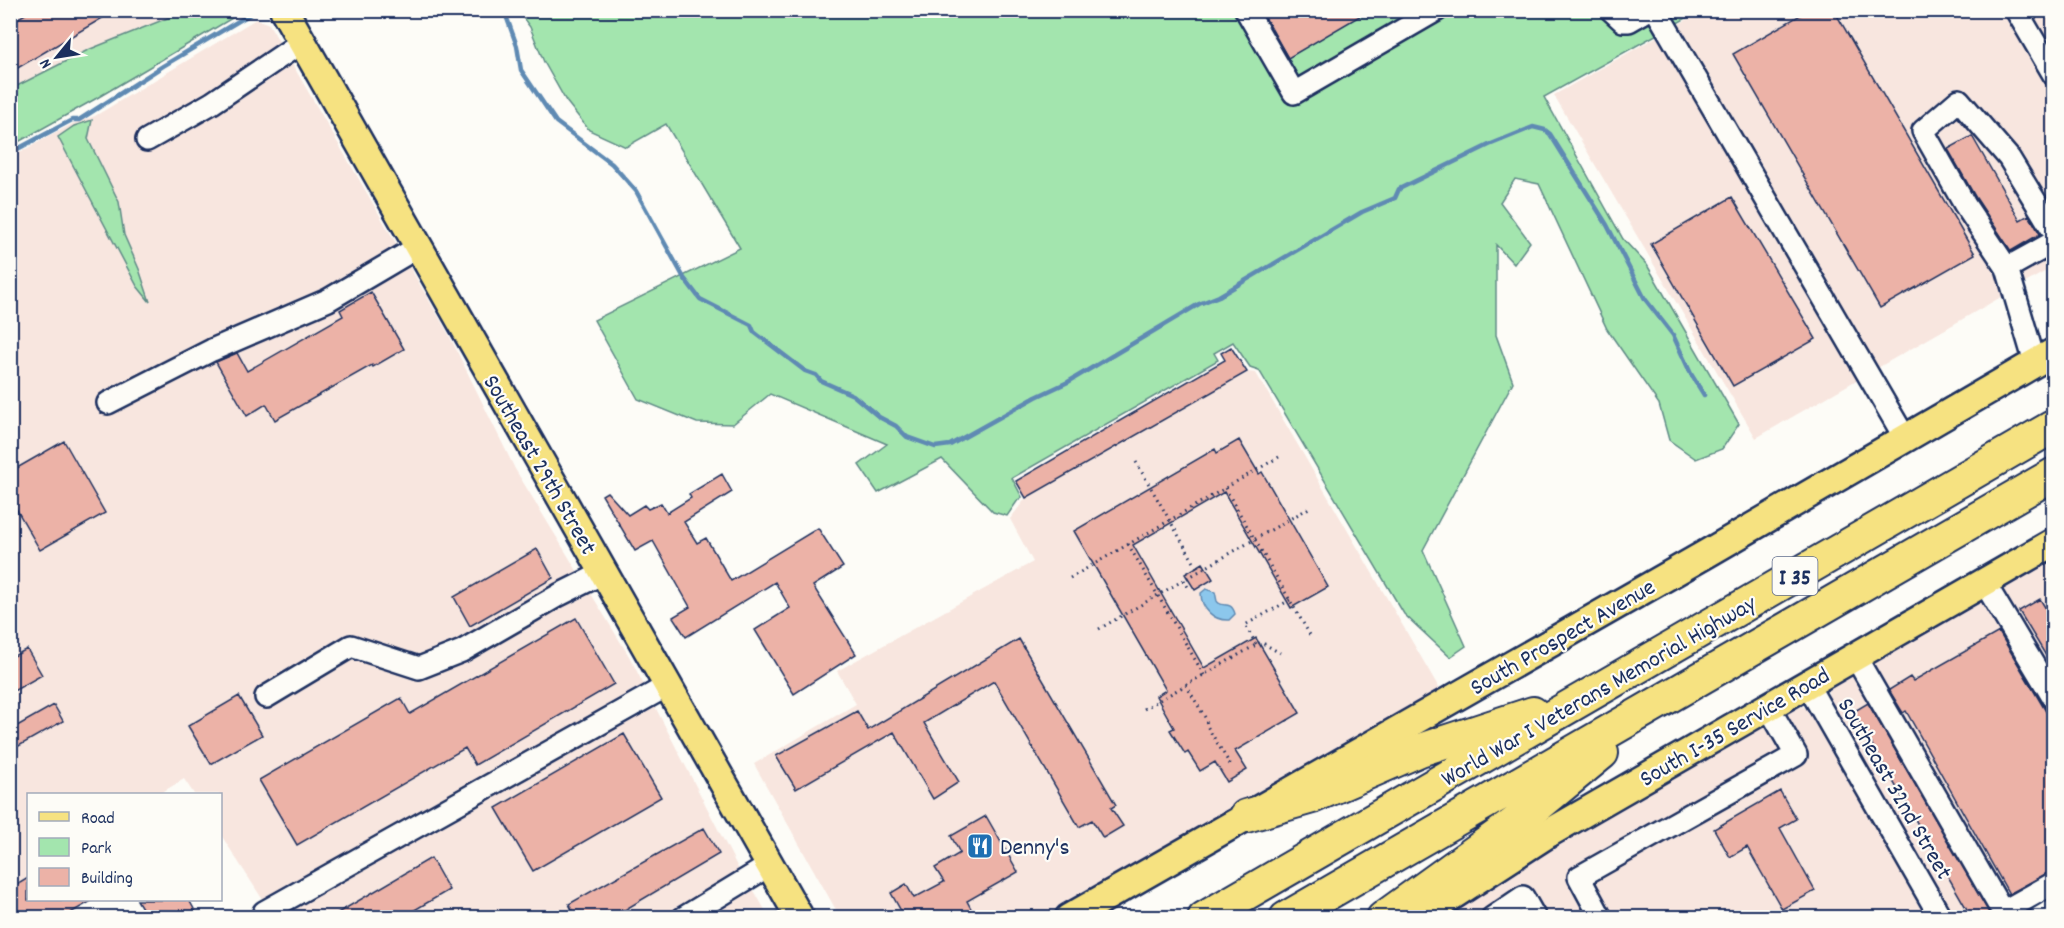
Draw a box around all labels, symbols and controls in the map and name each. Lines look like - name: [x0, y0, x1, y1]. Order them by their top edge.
- north arrow: [27, 27, 87, 87]
- text: N: [34, 54, 58, 72]
- street label: Southeast 29th Street: [473, 369, 604, 562]
- road number: I 35: [1772, 557, 1818, 595]
- street label: South Prospect Avenue: [1465, 572, 1662, 706]
- street label: World War I Veterans Memorial Highway: [1436, 588, 1764, 797]
- street label: South I-35 Service Road: [1634, 660, 1837, 797]
- street label: Southeast 32nd Street: [1827, 692, 1959, 887]
- legend: [27, 793, 222, 901]
- text: Road: [81, 807, 115, 832]
- restaurant icon: Denny's: [965, 831, 995, 861]
- place label: Denny's: [1000, 832, 1070, 866]
- text: Park: [81, 837, 112, 862]
- text: Building: [81, 867, 133, 892]

